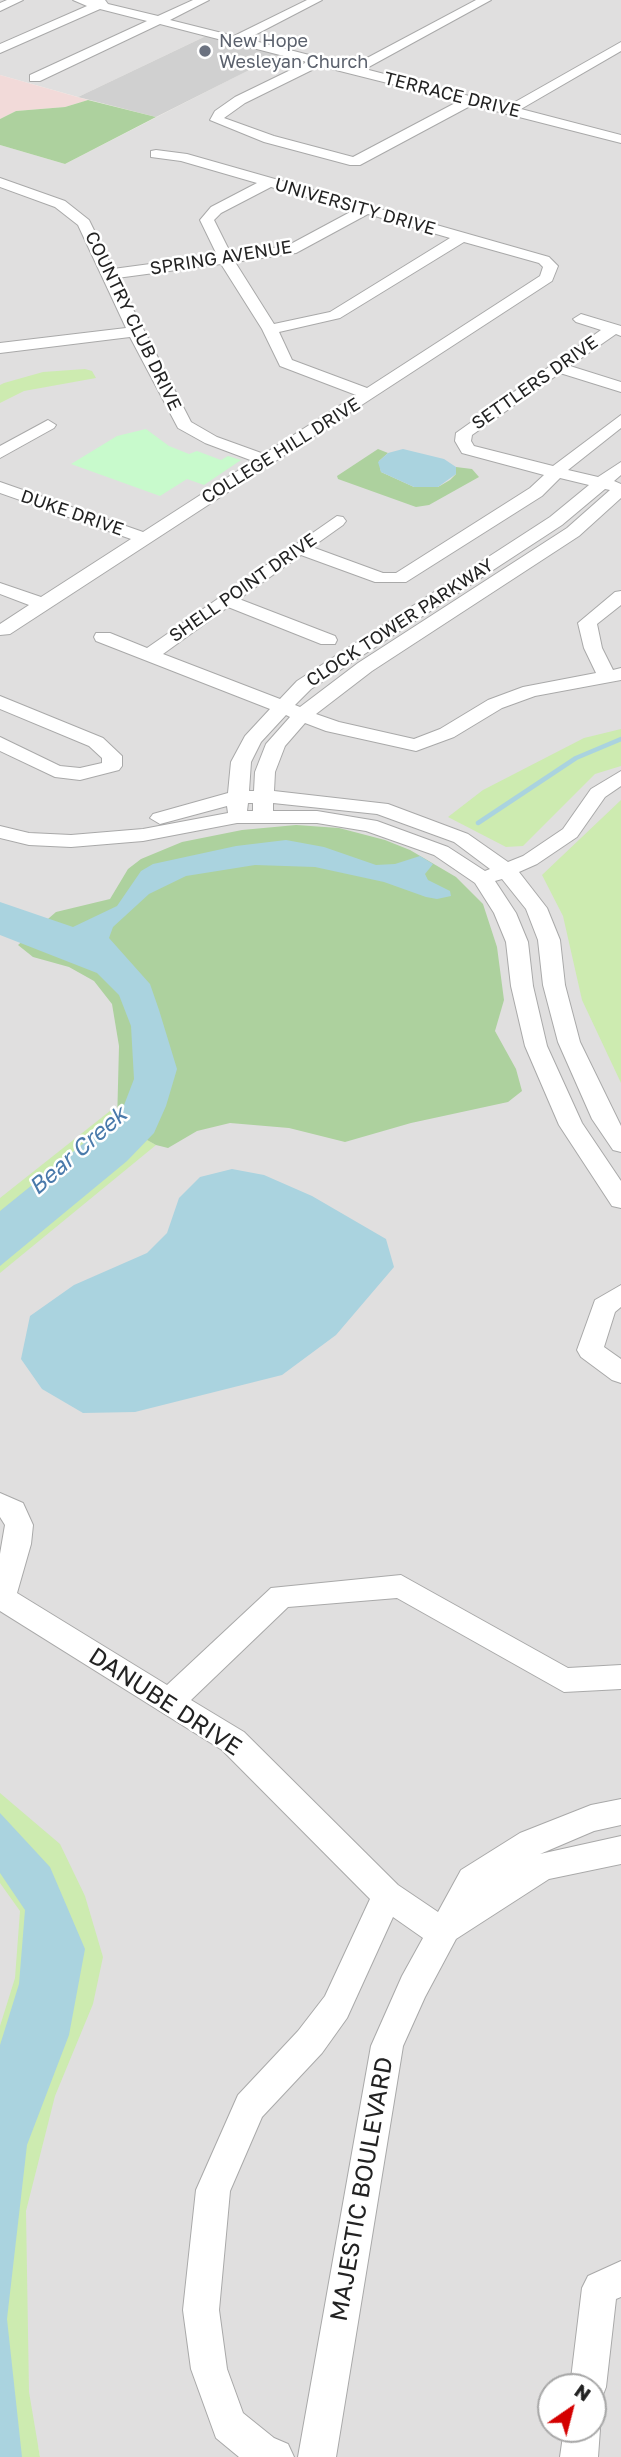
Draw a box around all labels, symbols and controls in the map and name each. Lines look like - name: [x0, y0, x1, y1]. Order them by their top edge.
- place label: New Hope Wesleyan Church: [219, 30, 368, 72]
- marker: New Hope Wesleyan Church: [197, 43, 213, 59]
- street label: TERRACE DRIVE: [382, 68, 522, 122]
- street label: UNIVERSITY DRIVE: [272, 174, 438, 240]
- street label: COUNTRY CLUB DRIVE: [80, 228, 186, 414]
- street label: SPRING AVENUE: [149, 236, 293, 280]
- street label: SETTLERS DRIVE: [468, 331, 602, 435]
- street label: COLLEGE HILL DRIVE: [198, 393, 364, 509]
- street label: DUKE DRIVE: [18, 485, 126, 541]
- street label: SHELL POINT DRIVE: [165, 529, 321, 647]
- street label: CLOCK TOWER PARKWAY: [303, 554, 497, 692]
- water label: Bear Creek: [23, 1101, 133, 1201]
- street label: DANUBE DRIVE: [83, 1642, 247, 1762]
- street label: MAJESTIC BOULEVARD: [325, 2055, 399, 2323]
- north arrow: [537, 2373, 607, 2443]
- text: N: [571, 2378, 596, 2406]

